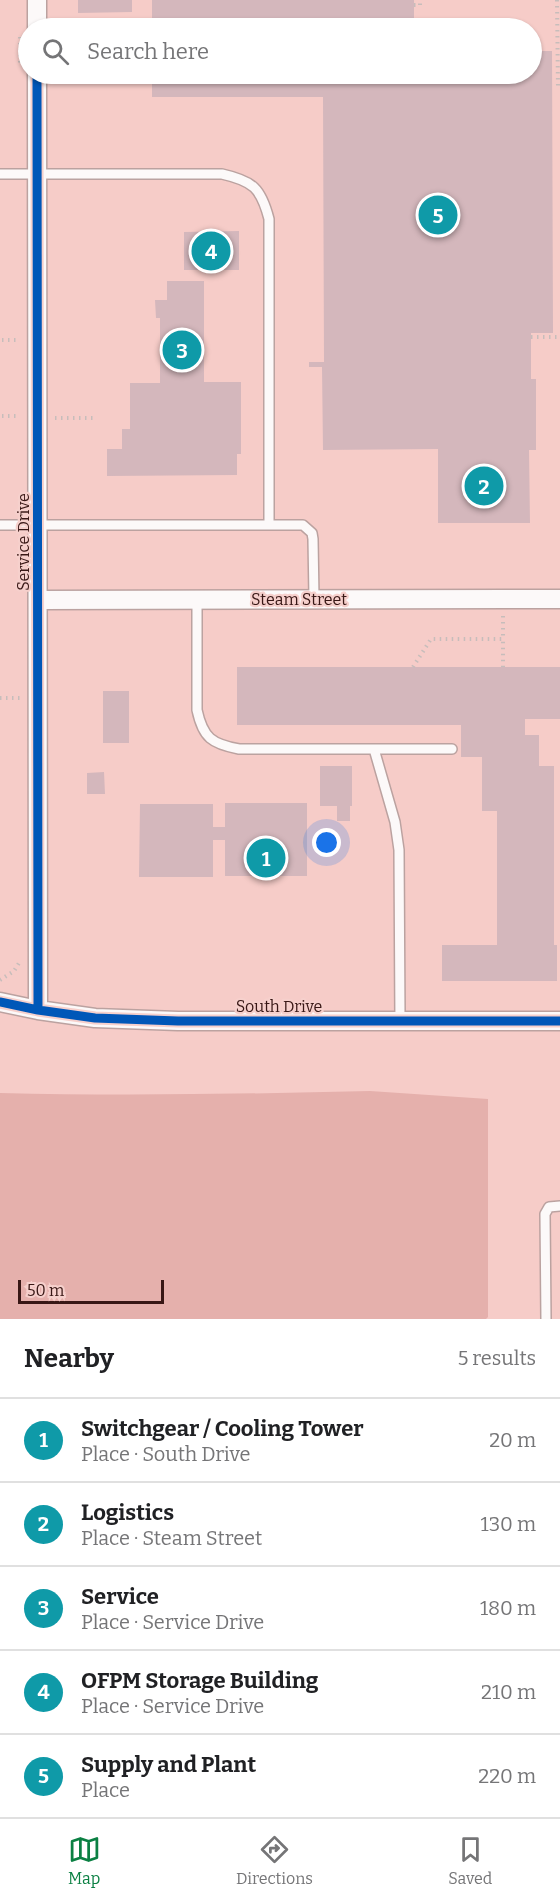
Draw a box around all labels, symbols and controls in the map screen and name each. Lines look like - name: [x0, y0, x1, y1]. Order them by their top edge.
- search box: [18, 18, 542, 84]
- icon: search: [39, 35, 72, 68]
- text: Search here: [87, 38, 209, 65]
- pin: 5: [418, 192, 458, 238]
- pin: 4: [192, 228, 230, 274]
- pin: 3: [162, 328, 201, 372]
- pin: 2: [464, 464, 504, 508]
- street label: Service Drive: [14, 493, 33, 591]
- street label: Steam Street: [251, 590, 347, 609]
- your location: [312, 828, 341, 857]
- pin: 1: [246, 836, 286, 880]
- street label: South Drive: [236, 997, 322, 1016]
- scale bar: [18, 1277, 164, 1304]
- text: 50 m: [27, 1281, 64, 1300]
- text: Nearby: [24, 1343, 114, 1374]
- text: 5 results: [458, 1346, 536, 1370]
- text: Switchgear / Cooling Tower: [81, 1415, 364, 1442]
- text: 1: [39, 1428, 48, 1452]
- text: 20 m: [489, 1428, 536, 1452]
- text: Place · South Drive: [81, 1442, 251, 1466]
- text: Logistics: [81, 1499, 174, 1526]
- text: 2: [38, 1512, 49, 1536]
- text: 130 m: [481, 1512, 536, 1536]
- text: Place · Steam Street: [81, 1526, 262, 1550]
- text: Service: [81, 1583, 159, 1610]
- text: 3: [38, 1596, 49, 1620]
- text: 180 m: [480, 1596, 536, 1620]
- text: Place · Service Drive: [81, 1610, 264, 1634]
- text: OFPM Storage Building: [81, 1667, 318, 1694]
- text: 4: [37, 1680, 50, 1704]
- text: 210 m: [481, 1680, 536, 1704]
- text: Place · Service Drive: [81, 1694, 264, 1718]
- text: Supply and Plant: [81, 1751, 256, 1778]
- text: 5: [38, 1764, 49, 1788]
- text: 220 m: [478, 1764, 536, 1788]
- text: Place: [81, 1778, 130, 1802]
- tab: Map: [68, 1833, 101, 1888]
- tab: Directions: [236, 1833, 313, 1888]
- tab: Saved: [448, 1833, 492, 1888]

